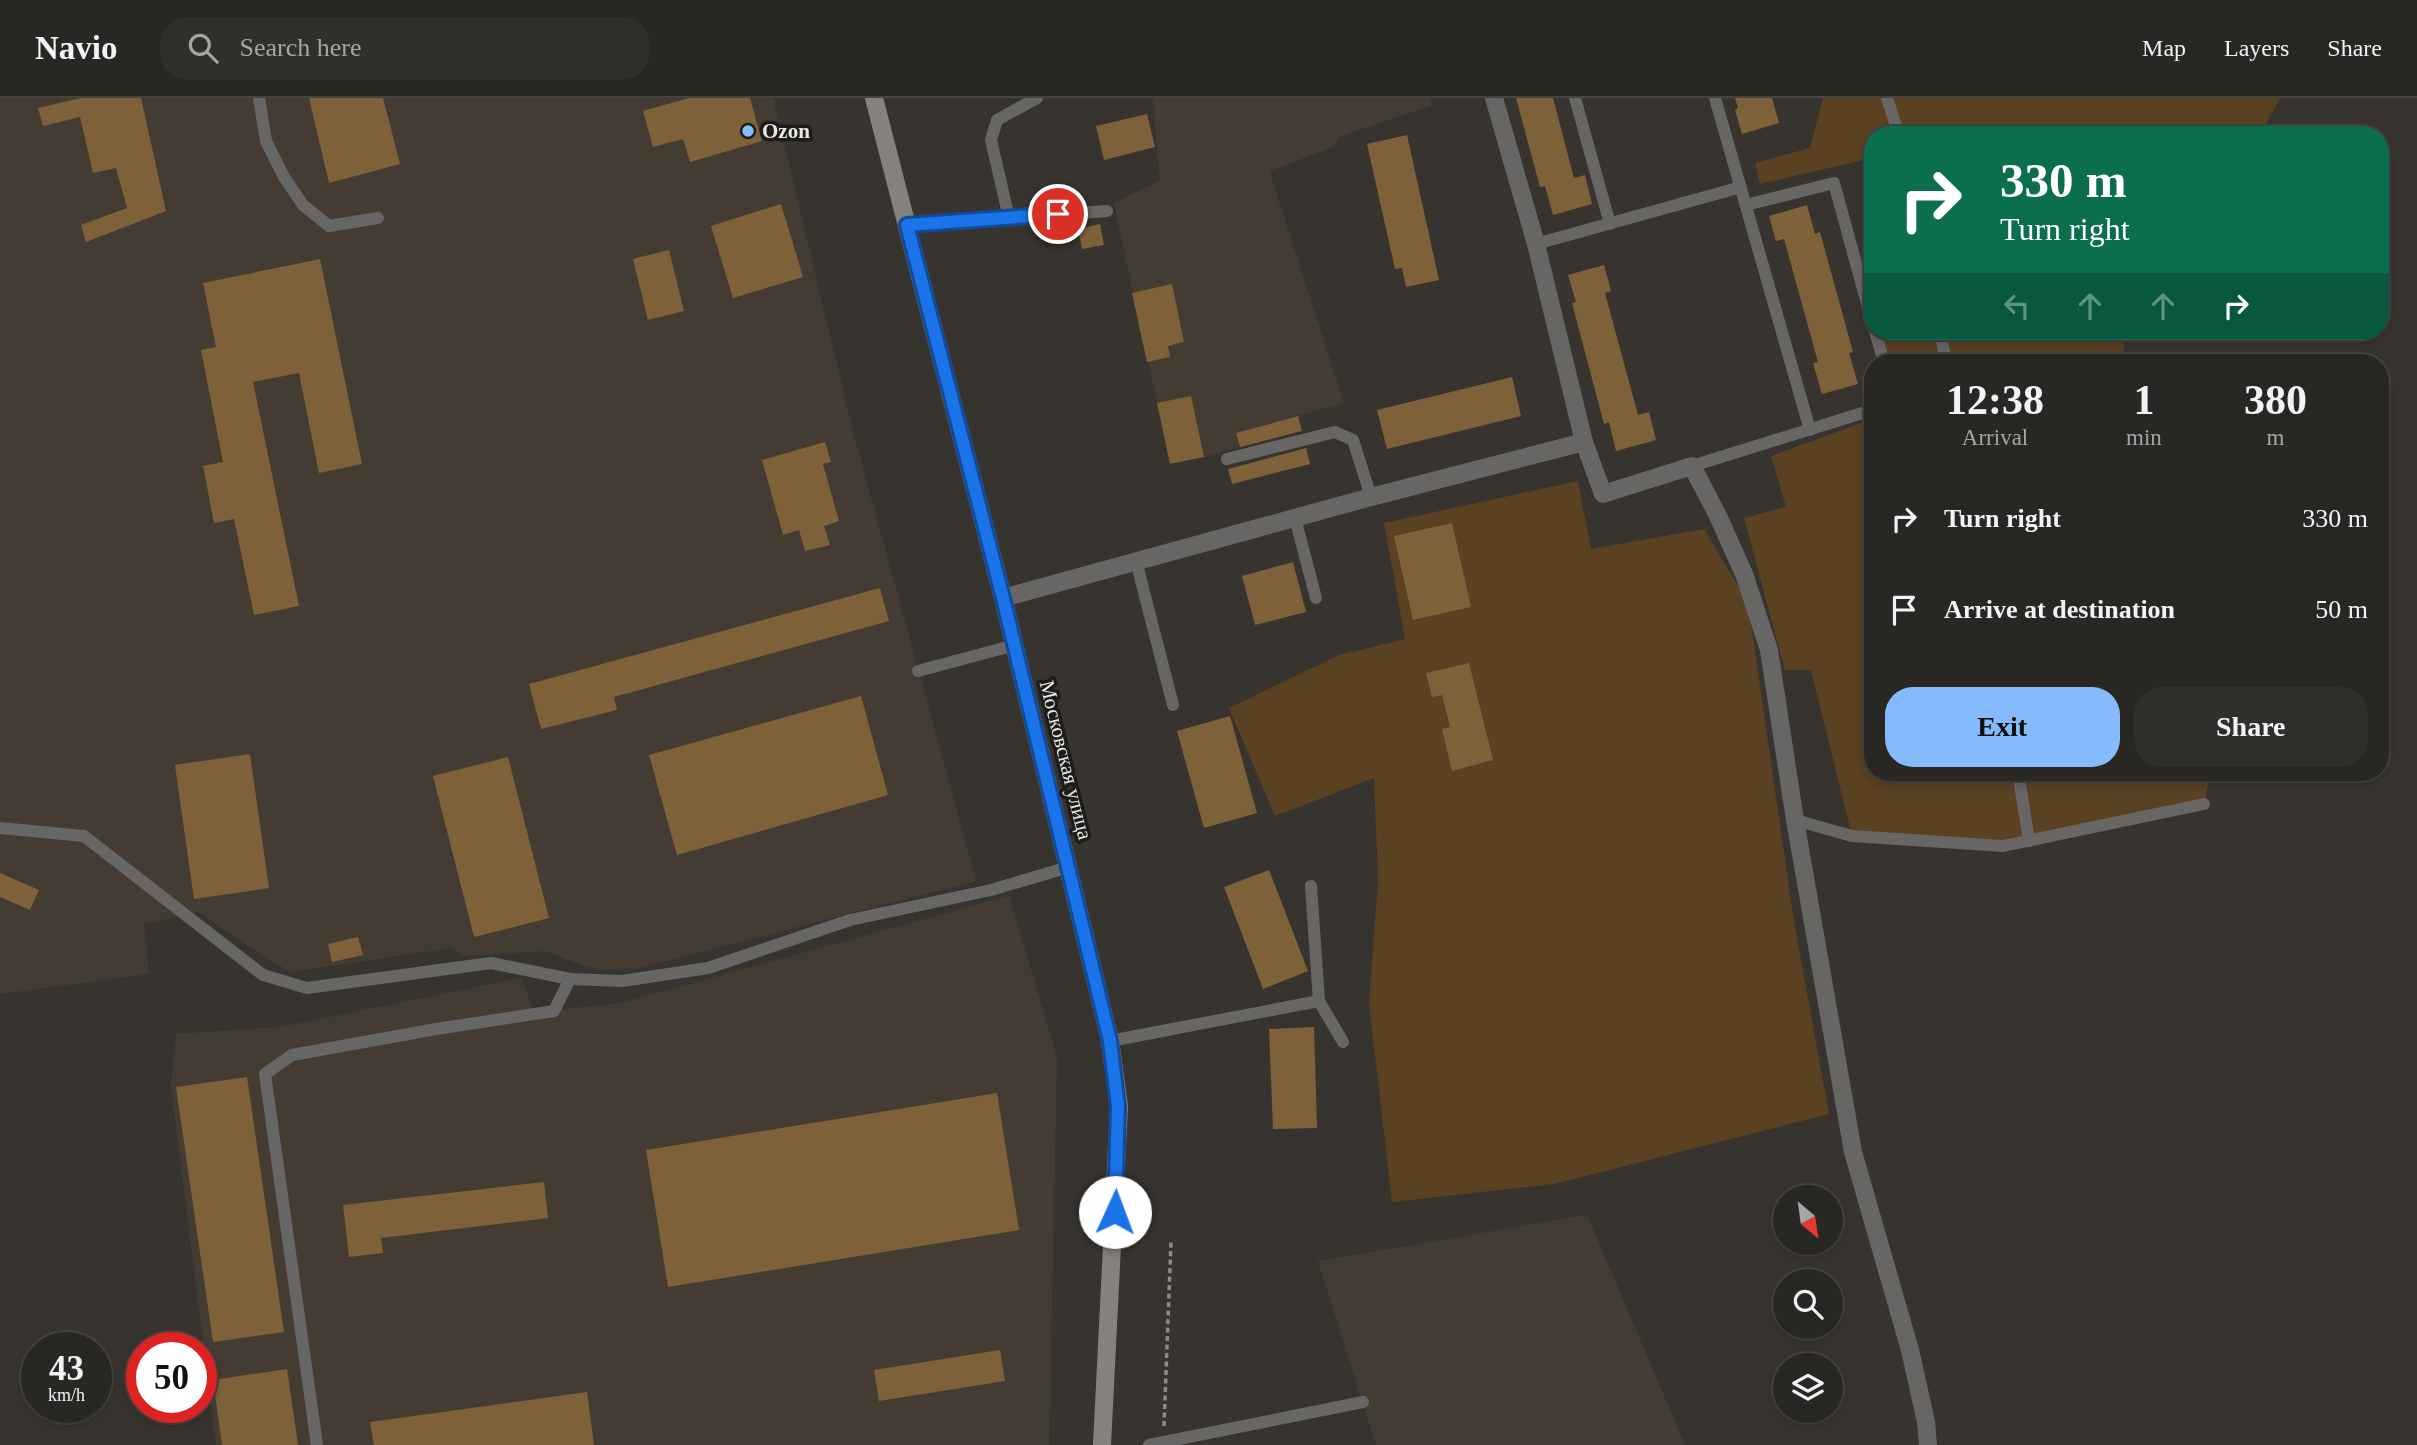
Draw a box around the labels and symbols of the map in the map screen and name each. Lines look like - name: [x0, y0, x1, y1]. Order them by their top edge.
- place label: Ozon: [762, 119, 810, 143]
- marker: Ozon: [740, 123, 756, 139]
- pin: [1028, 184, 1088, 244]
- street label: Московская улица: [1035, 678, 1098, 843]
- position arrow: [1078, 1175, 1152, 1249]
- north arrow: [1773, 1185, 1843, 1255]
- speed limit sign: 50: [126, 1332, 217, 1423]

